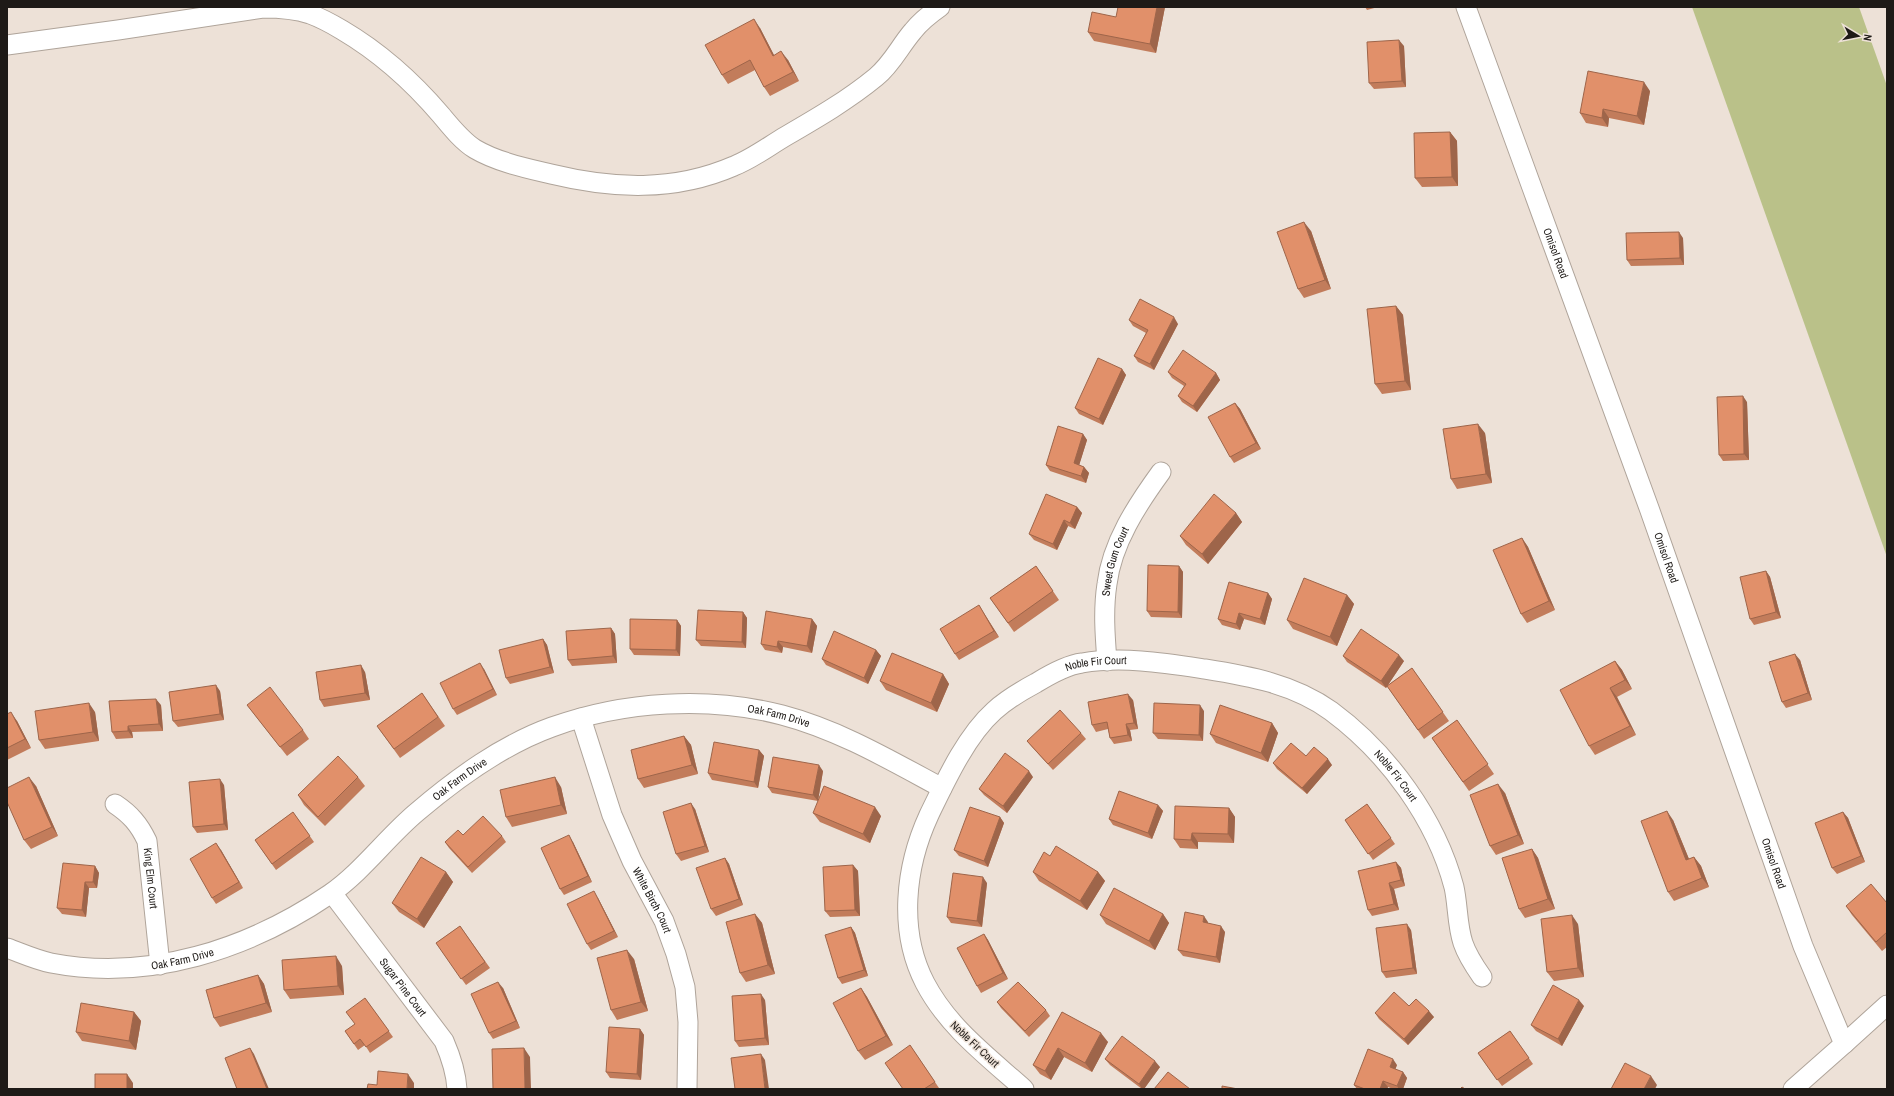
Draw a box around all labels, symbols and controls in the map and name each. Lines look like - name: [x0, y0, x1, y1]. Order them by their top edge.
- north arrow: [1838, 16, 1878, 56]
- text: N: [1860, 33, 1875, 42]
- street label: Omisol Road: [1540, 226, 1572, 280]
- street label: Sweet Gum Court: [1099, 524, 1132, 597]
- street label: Omisol Road: [1651, 530, 1682, 585]
- street label: Noble Fir Court: [1063, 653, 1127, 674]
- street label: Oak Farm Drive: [747, 701, 812, 730]
- street label: Noble Fir Court: [1371, 747, 1421, 805]
- street label: Oak Farm Drive: [429, 755, 489, 803]
- street label: Omisol Road: [1759, 836, 1789, 891]
- street label: King Elm Court: [141, 847, 161, 910]
- street label: White Birch Court: [630, 865, 675, 935]
- street label: Oak Farm Drive: [150, 945, 215, 972]
- street label: Sugar Pine Court: [377, 955, 430, 1020]
- street label: Noble Fir Court: [948, 1018, 1003, 1070]

